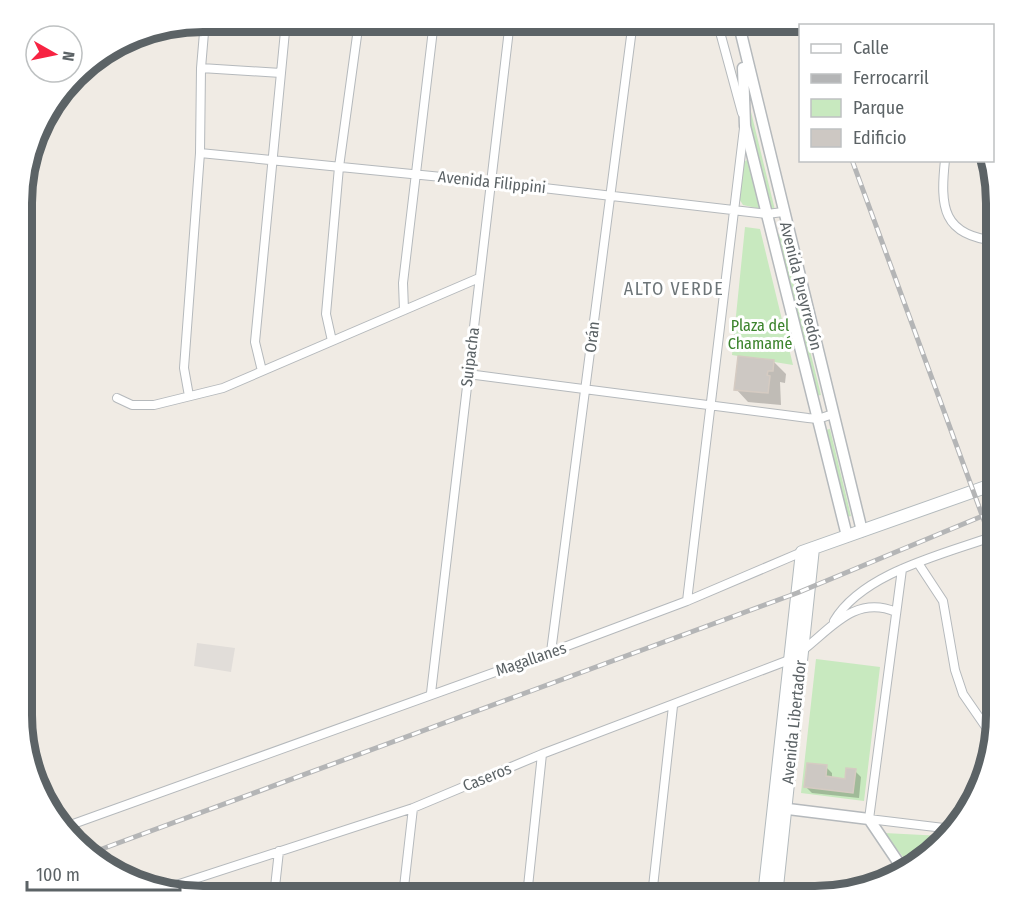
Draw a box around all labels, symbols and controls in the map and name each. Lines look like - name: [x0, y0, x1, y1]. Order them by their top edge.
- north arrow: [24, 24, 84, 84]
- legend: [799, 24, 994, 162]
- text: Calle: [853, 37, 889, 59]
- text: N: [58, 50, 78, 62]
- text: Ferrocarril: [853, 67, 929, 89]
- text: Parque: [853, 97, 904, 119]
- text: Edificio: [853, 127, 906, 149]
- street label: Avenida Filippini: [437, 167, 547, 197]
- street label: Avenida Pueyrredón: [776, 220, 826, 352]
- district label: ALTO VERDE: [624, 278, 724, 300]
- park label: Plaza del Chamamé: [728, 316, 792, 353]
- street label: Orán: [581, 320, 603, 354]
- street label: Suipacha: [457, 326, 483, 388]
- street label: Magallanes: [493, 638, 569, 680]
- street label: Avenida Libertador: [778, 659, 810, 785]
- street label: Caseros: [460, 759, 514, 795]
- scale bar: [27, 854, 180, 892]
- text: 100 m: [36, 864, 80, 886]

